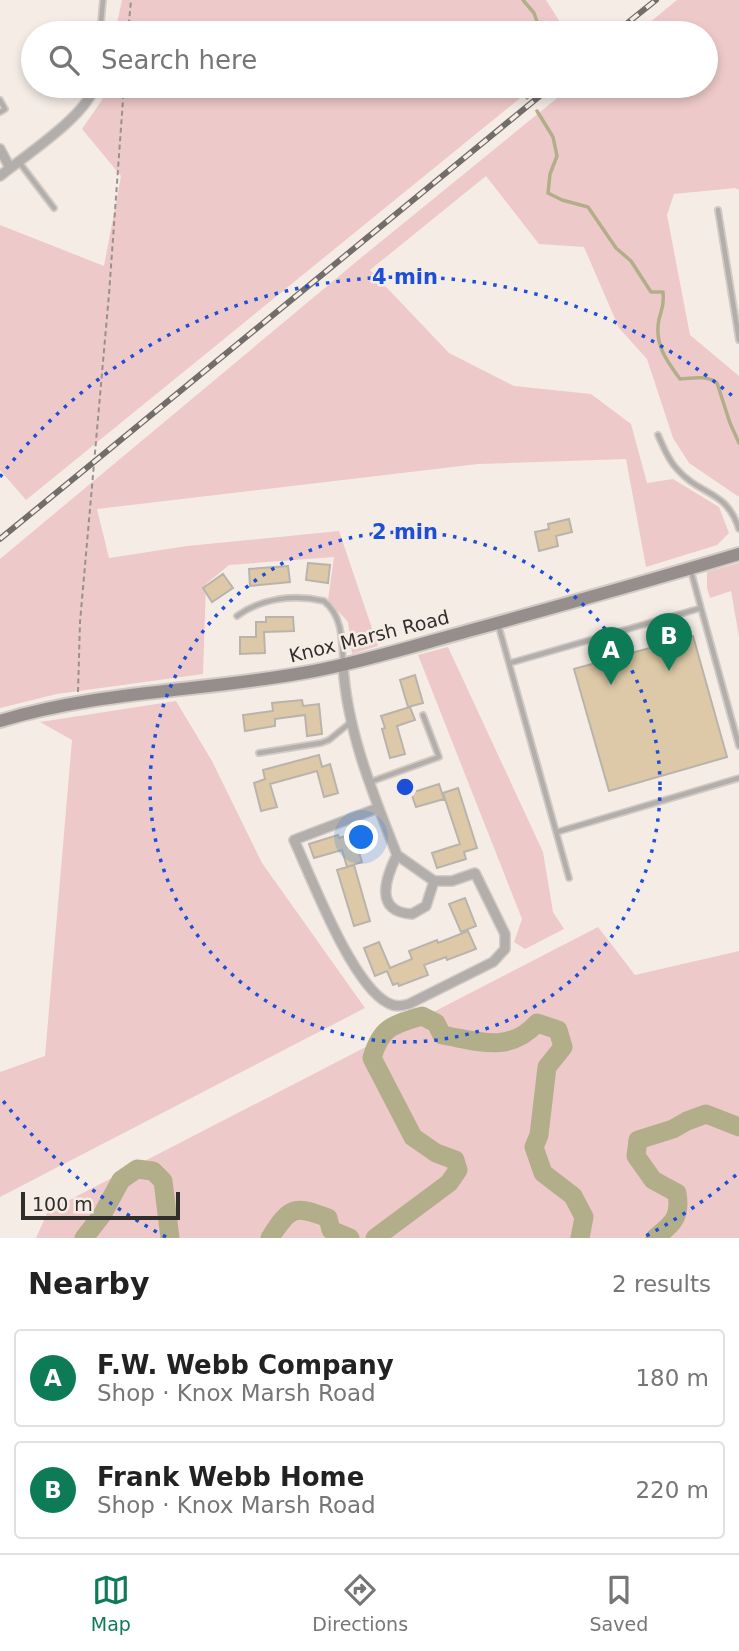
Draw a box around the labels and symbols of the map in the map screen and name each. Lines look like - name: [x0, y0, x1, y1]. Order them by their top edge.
- text: 4 min: [372, 265, 438, 289]
- text: 2 min: [372, 520, 438, 544]
- street label: Knox Marsh Road: [287, 605, 451, 667]
- pin: B: [646, 613, 692, 671]
- pin: A: [588, 627, 634, 685]
- centre of rings: [393, 775, 417, 799]
- your location: [344, 820, 378, 854]
- scale bar: [21, 1189, 180, 1221]

